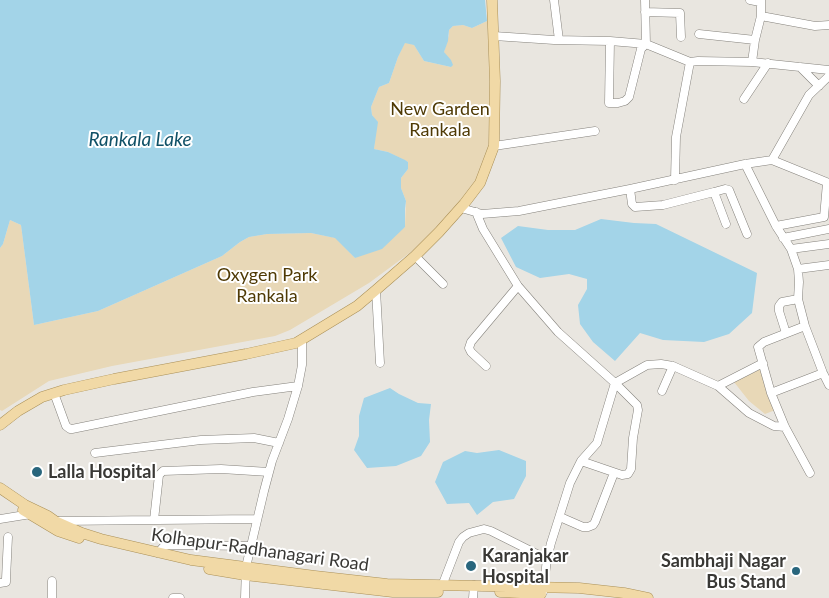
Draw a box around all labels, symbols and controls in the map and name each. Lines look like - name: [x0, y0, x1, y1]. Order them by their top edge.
- park label: New Garden Rankala: [390, 98, 490, 140]
- water label: Rankala Lake: [88, 129, 192, 151]
- park label: Oxygen Park Rankala: [217, 264, 317, 306]
- place label: Lalla Hospital: [48, 461, 156, 483]
- marker: Lalla Hospital: [30, 465, 44, 479]
- street label: Kolhapur-Radhanagari Road: [150, 524, 370, 576]
- place label: Karanjakar Hospital: [482, 545, 569, 588]
- place label: Sambhaji Nagar Bus Stand: [661, 550, 786, 592]
- marker: Karanjakar Hospital: [464, 559, 478, 573]
- marker: Sambhaji Nagar Bus Stand: [790, 565, 802, 577]

